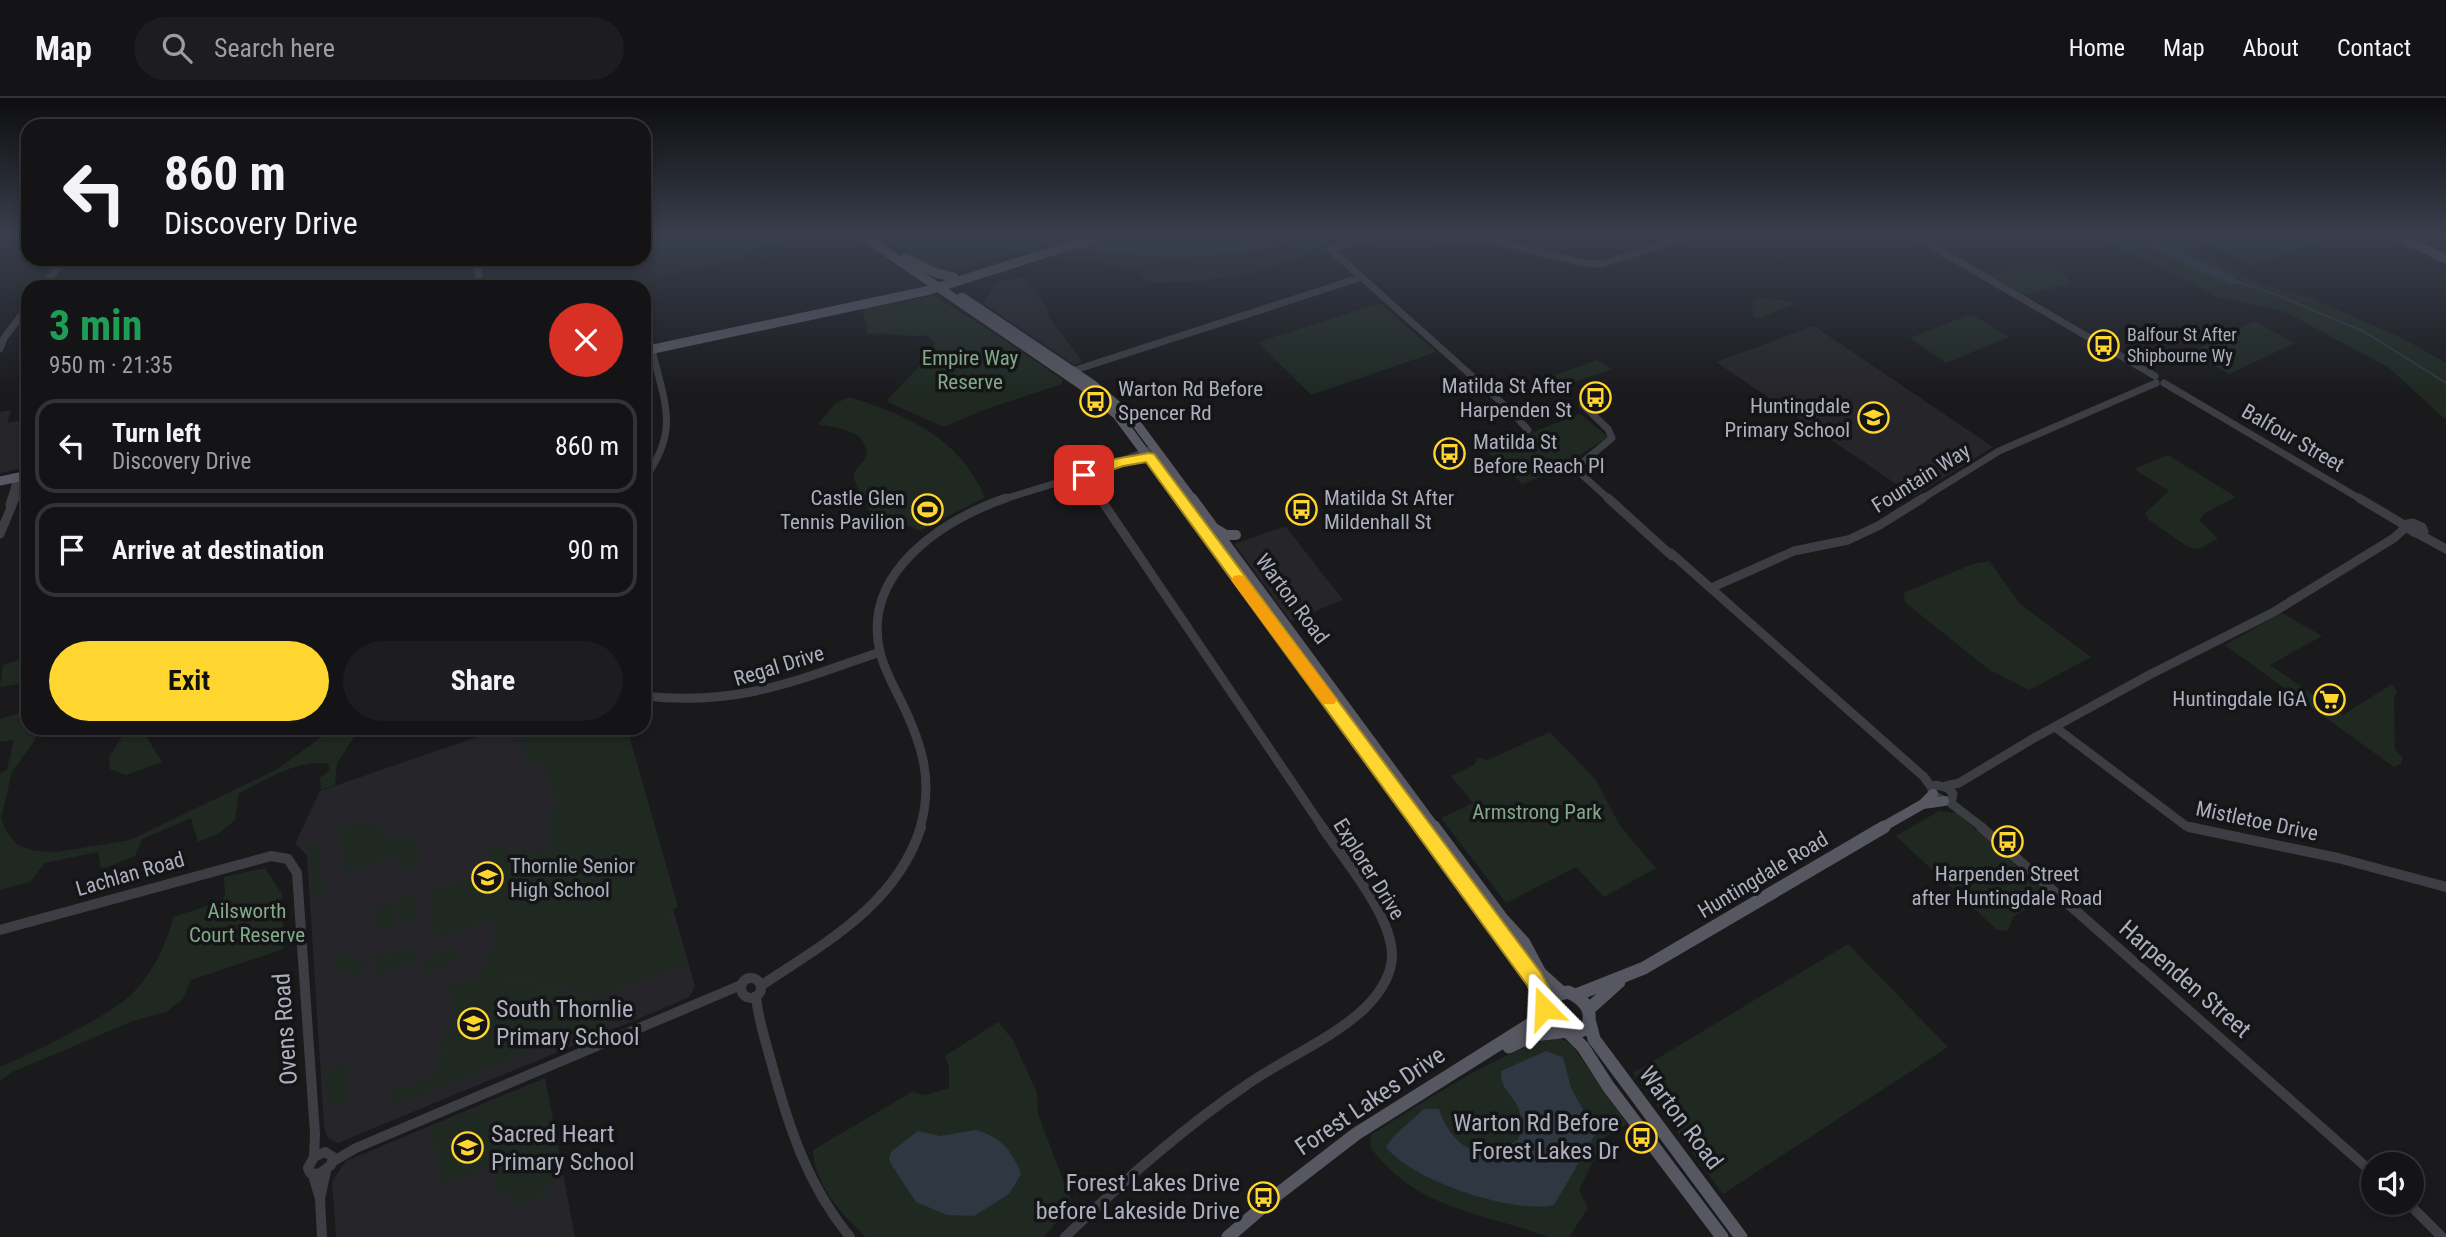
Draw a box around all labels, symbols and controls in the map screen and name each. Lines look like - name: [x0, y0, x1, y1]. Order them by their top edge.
- search box: [134, 17, 624, 80]
- text: Map: [35, 29, 92, 68]
- icon: search: [158, 29, 196, 67]
- text: Search here: [214, 33, 335, 63]
- text: Home: [2069, 34, 2125, 62]
- text: Map: [2163, 34, 2205, 62]
- text: About: [2243, 34, 2299, 62]
- text: Contact: [2337, 34, 2411, 62]
- text: 860 m: [164, 145, 286, 202]
- icon: left: [49, 147, 140, 238]
- text: Discovery Drive: [164, 204, 358, 242]
- text: 3 min: [49, 301, 142, 350]
- button: close: [549, 303, 623, 377]
- place label: Balfour St After Shipbourne Wy: [2127, 324, 2237, 366]
- bus stop icon: Balfour St After Shipbourne Wy: [2087, 328, 2121, 362]
- park label: Empire Way Reserve: [922, 346, 1019, 394]
- text: 950 m · 21:35: [49, 352, 173, 379]
- place label: Matilda St After Harpenden St: [1442, 374, 1572, 422]
- place label: Warton Rd Before Spencer Rd: [1118, 377, 1263, 425]
- bus stop icon: Matilda St After Harpenden St: [1578, 381, 1612, 415]
- bus stop icon: Warton Rd Before Spencer Rd: [1078, 384, 1112, 418]
- place label: Huntingdale Primary School: [1724, 394, 1850, 442]
- street label: Balfour Street: [2238, 399, 2348, 477]
- school or university icon: Huntingdale Primary School: [1856, 401, 1890, 435]
- text: Turn left: [112, 418, 201, 448]
- icon: left: [53, 427, 91, 465]
- place label: Matilda St Before Reach Pl: [1473, 430, 1605, 478]
- text: 860 m: [555, 431, 619, 461]
- bus stop icon: Matilda St Before Reach Pl: [1433, 437, 1467, 471]
- street label: Fountain Way: [1868, 438, 1975, 518]
- pin: [1054, 445, 1114, 505]
- text: Discovery Drive: [112, 448, 251, 475]
- icon: arrive: [1065, 456, 1103, 494]
- place label: Castle Glen Tennis Pavilion: [780, 486, 905, 534]
- place label: Matilda St After Mildenhall St: [1324, 486, 1454, 534]
- sports icon: Castle Glen Tennis Pavilion: [911, 493, 945, 527]
- bus stop icon: Matilda St After Mildenhall St: [1284, 493, 1318, 527]
- icon: arrive: [53, 531, 91, 569]
- text: Arrive at destination: [112, 535, 324, 565]
- text: 90 m: [568, 535, 619, 565]
- street label: Warton Road: [1250, 549, 1334, 649]
- button: Exit: [49, 641, 329, 721]
- button: Share: [343, 641, 623, 721]
- street label: Regal Drive: [731, 641, 827, 691]
- supermarket icon: Huntingdale IGA: [2313, 682, 2347, 716]
- place label: Huntingdale IGA: [2172, 687, 2307, 711]
- street label: Mistletoe Drive: [2194, 796, 2320, 846]
- park label: Armstrong Park: [1472, 800, 1602, 824]
- street label: Explorer Drive: [1328, 814, 1410, 924]
- bus stop icon: Harpenden Street after Huntingdale Road: [1990, 825, 2024, 859]
- street label: Huntingdale Road: [1694, 827, 1832, 923]
- street label: Lachlan Road: [73, 847, 187, 901]
- place label: Thornlie Senior High School: [510, 854, 635, 902]
- school or university icon: Thornlie Senior High School: [470, 861, 504, 895]
- place label: Harpenden Street after Huntingdale Road: [1911, 862, 2103, 910]
- park label: Ailsworth Court Reserve: [189, 899, 305, 947]
- street label: Harpenden Street: [2114, 914, 2256, 1044]
- position arrow: [1507, 971, 1581, 1045]
- street label: Ovens Road: [267, 972, 303, 1086]
- place label: South Thornlie Primary School: [496, 995, 639, 1051]
- school or university icon: South Thornlie Primary School: [456, 1006, 490, 1040]
- street label: Forest Lakes Drive: [1290, 1041, 1450, 1161]
- street label: Warton Road: [1633, 1061, 1729, 1175]
- place label: Warton Rd Before Forest Lakes Dr: [1453, 1109, 1619, 1165]
- place label: Sacred Heart Primary School: [491, 1120, 634, 1176]
- bus stop icon: Warton Rd Before Forest Lakes Dr: [1625, 1120, 1659, 1154]
- school or university icon: Sacred Heart Primary School: [451, 1131, 485, 1165]
- map controls: [2361, 1152, 2424, 1215]
- button: sound: [2361, 1152, 2424, 1215]
- place label: Forest Lakes Drive before Lakeside Drive: [1036, 1169, 1240, 1225]
- bus stop icon: Forest Lakes Drive before Lakeside Drive: [1246, 1180, 1280, 1214]

